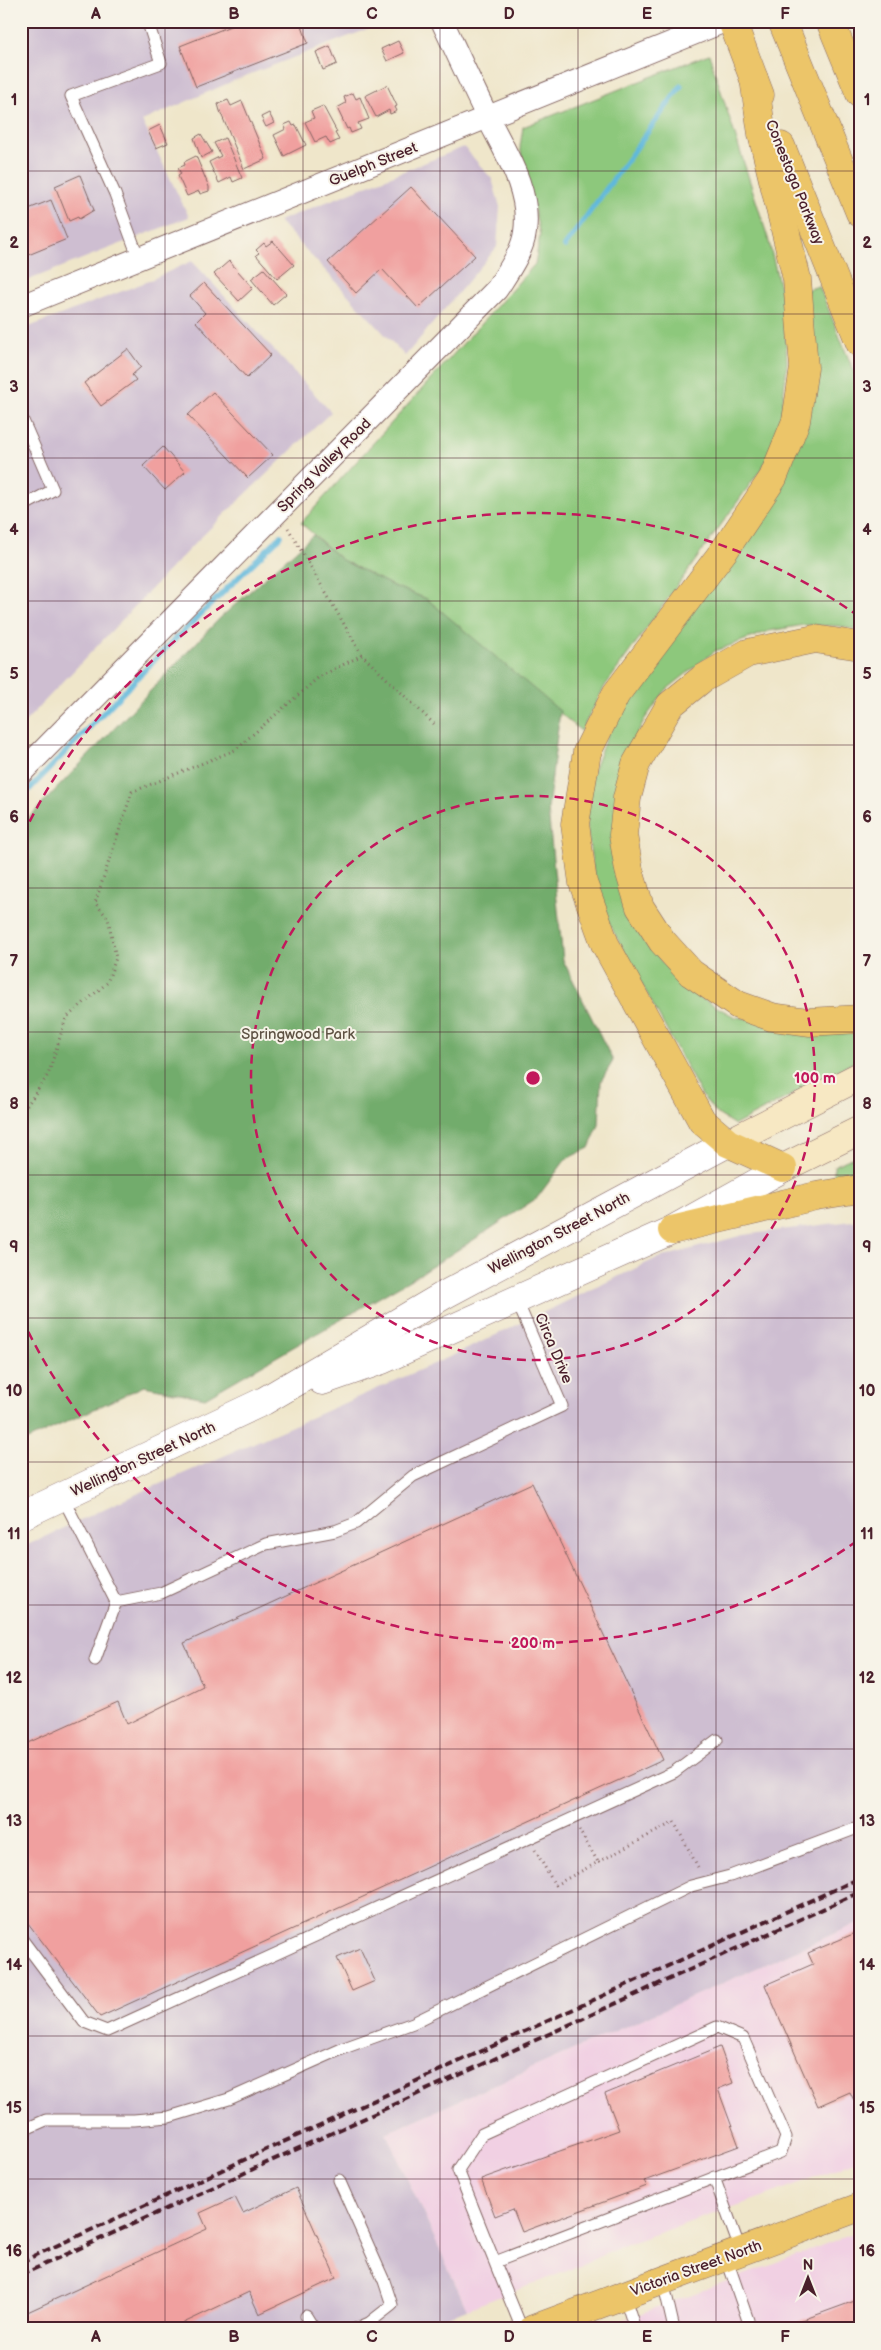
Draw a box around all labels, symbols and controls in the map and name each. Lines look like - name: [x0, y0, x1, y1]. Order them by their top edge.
- text: A: [90, 5, 101, 24]
- text: B: [228, 5, 240, 24]
- text: C: [366, 5, 378, 24]
- text: D: [503, 5, 515, 24]
- text: E: [642, 5, 652, 24]
- text: F: [780, 5, 790, 24]
- text: 1: [11, 91, 17, 110]
- text: 1: [864, 91, 870, 110]
- street label: Conestoga Parkway: [761, 117, 828, 248]
- street label: Guelph Street: [326, 138, 421, 191]
- text: 2: [9, 234, 19, 253]
- text: 2: [862, 234, 872, 253]
- text: 3: [9, 378, 19, 397]
- text: 3: [862, 378, 872, 397]
- street label: Spring Valley Road: [273, 414, 375, 516]
- text: 4: [9, 521, 19, 540]
- text: 4: [862, 521, 872, 540]
- text: 5: [9, 665, 19, 684]
- text: 5: [862, 665, 872, 684]
- text: 6: [9, 808, 19, 827]
- text: 6: [862, 808, 872, 827]
- text: 7: [10, 952, 19, 971]
- text: 7: [863, 952, 872, 971]
- park label: Springwood Park: [241, 1025, 355, 1044]
- centre of rings: [524, 1069, 542, 1087]
- text: 100 m: [794, 1069, 836, 1088]
- text: 8: [9, 1095, 19, 1114]
- text: 8: [862, 1095, 872, 1114]
- street label: Wellington Street North: [485, 1188, 633, 1279]
- text: 9: [9, 1238, 19, 1257]
- text: 9: [862, 1238, 872, 1257]
- street label: Circa Drive: [530, 1310, 577, 1387]
- text: 10: [6, 1382, 22, 1401]
- text: 10: [859, 1382, 875, 1401]
- street label: Wellington Street North: [68, 1418, 219, 1501]
- text: 11: [7, 1525, 21, 1544]
- text: 11: [860, 1525, 874, 1544]
- text: 200 m: [511, 1634, 555, 1653]
- text: 12: [6, 1669, 23, 1688]
- text: 12: [859, 1669, 876, 1688]
- text: 13: [6, 1812, 22, 1831]
- text: 13: [859, 1812, 875, 1831]
- text: 14: [6, 1956, 23, 1975]
- text: 14: [859, 1956, 876, 1975]
- text: 15: [6, 2099, 22, 2118]
- text: 15: [859, 2099, 875, 2118]
- street label: Victoria Street North: [628, 2236, 764, 2301]
- text: 16: [6, 2242, 23, 2261]
- text: 16: [859, 2242, 876, 2261]
- north arrow: [784, 2252, 834, 2302]
- text: N: [803, 2257, 813, 2274]
- text: A: [90, 2328, 101, 2347]
- text: B: [228, 2328, 240, 2347]
- text: C: [366, 2328, 378, 2347]
- text: D: [503, 2328, 515, 2347]
- text: E: [642, 2328, 652, 2347]
- text: F: [780, 2328, 790, 2347]

